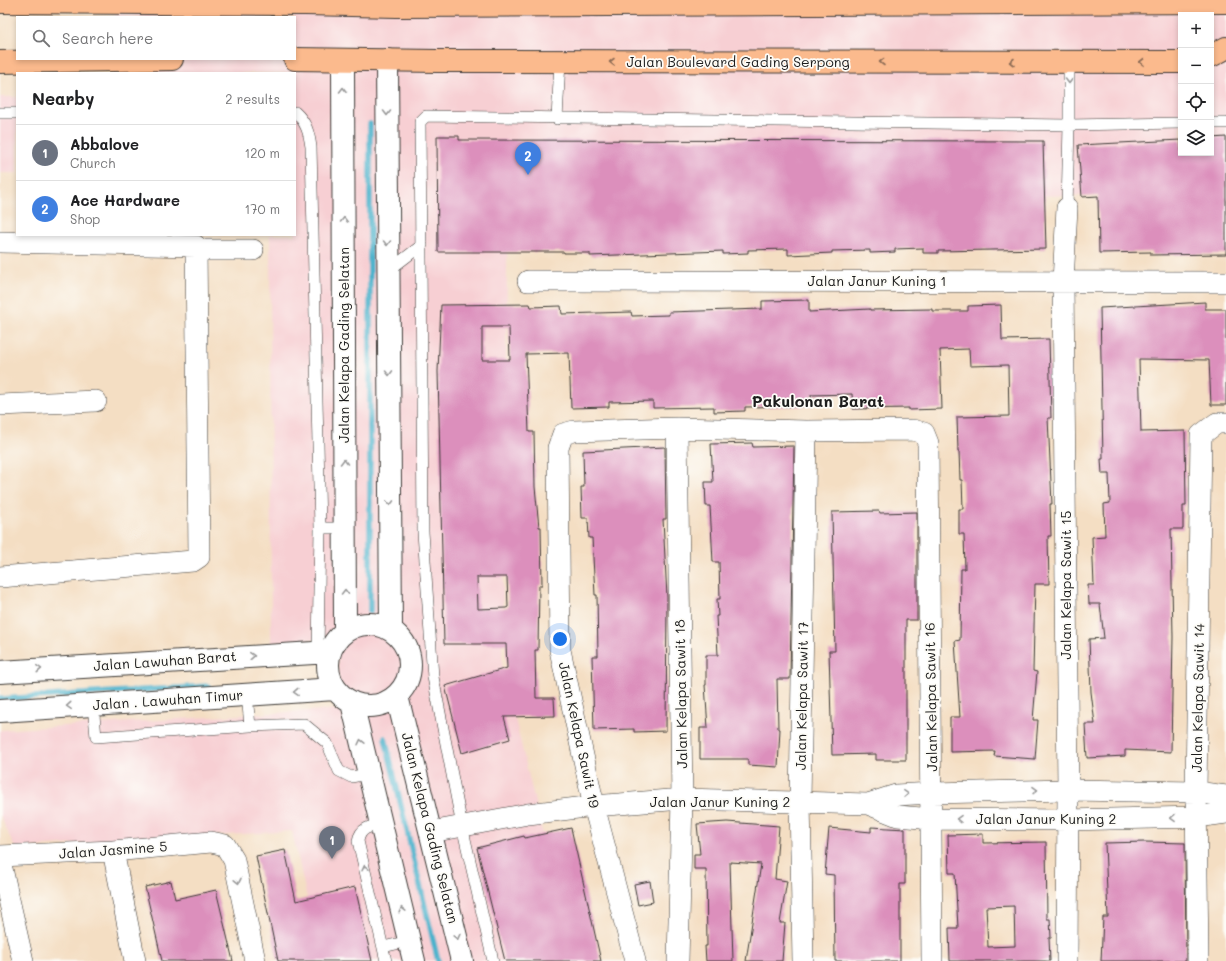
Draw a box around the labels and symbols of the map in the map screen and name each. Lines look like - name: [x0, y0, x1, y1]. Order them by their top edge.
- street label: Jalan Boulevard Gading Serpong: [626, 52, 850, 71]
- one-way arrow: [609, 58, 615, 66]
- one-way arrow: [879, 58, 885, 66]
- one-way arrow: [1009, 58, 1015, 66]
- one-way arrow: [1139, 58, 1145, 66]
- one-way arrow: [1065, 78, 1073, 84]
- one-way arrow: [339, 87, 347, 93]
- one-way arrow: [383, 110, 391, 116]
- pin: 2: [515, 142, 541, 175]
- one-way arrow: [340, 217, 348, 223]
- one-way arrow: [383, 240, 391, 246]
- street label: Jalan Kelapa Gading Selatan: [334, 247, 353, 443]
- street label: Jalan Janur Kuning 1: [807, 271, 947, 290]
- one-way arrow: [384, 370, 393, 376]
- district label: Pakulonan Barat: [752, 390, 884, 411]
- one-way arrow: [340, 459, 348, 465]
- one-way arrow: [386, 500, 394, 506]
- street label: Jalan Kelapa Sawit 15: [1056, 511, 1075, 659]
- one-way arrow: [341, 589, 349, 595]
- street label: Jalan Kelapa Sawit 18: [670, 619, 691, 769]
- street label: Jalan Kelapa Sawit 17: [791, 621, 812, 770]
- street label: Jalan Kelapa Sawit 16: [920, 622, 941, 772]
- street label: Jalan Kelapa Sawit 14: [1187, 623, 1208, 773]
- your location: [550, 629, 570, 649]
- street label: Jalan Lawuhan Barat: [93, 646, 237, 675]
- one-way arrow: [249, 651, 256, 660]
- street label: Jalan Kelapa Sawit 19: [555, 660, 604, 810]
- one-way arrow: [36, 665, 42, 674]
- street label: Jalan . Lawuhan Timur: [92, 685, 244, 714]
- one-way arrow: [293, 687, 299, 696]
- one-way arrow: [66, 702, 72, 711]
- street label: Jalan Kelapa Gading Selatan: [398, 730, 463, 925]
- one-way arrow: [357, 739, 366, 746]
- one-way arrow: [1032, 786, 1038, 795]
- one-way arrow: [903, 790, 909, 798]
- street label: Jalan Janur Kuning 2: [650, 792, 790, 811]
- street label: Jalan Janur Kuning 2: [976, 809, 1116, 828]
- one-way arrow: [1170, 814, 1176, 822]
- one-way arrow: [956, 815, 962, 823]
- pin: 1: [319, 826, 345, 859]
- street label: Jalan Jasmine 5: [58, 836, 168, 863]
- one-way arrow: [361, 865, 369, 872]
- one-way arrow: [234, 878, 242, 884]
- one-way arrow: [398, 906, 406, 913]
- one-way arrow: [452, 934, 460, 941]

